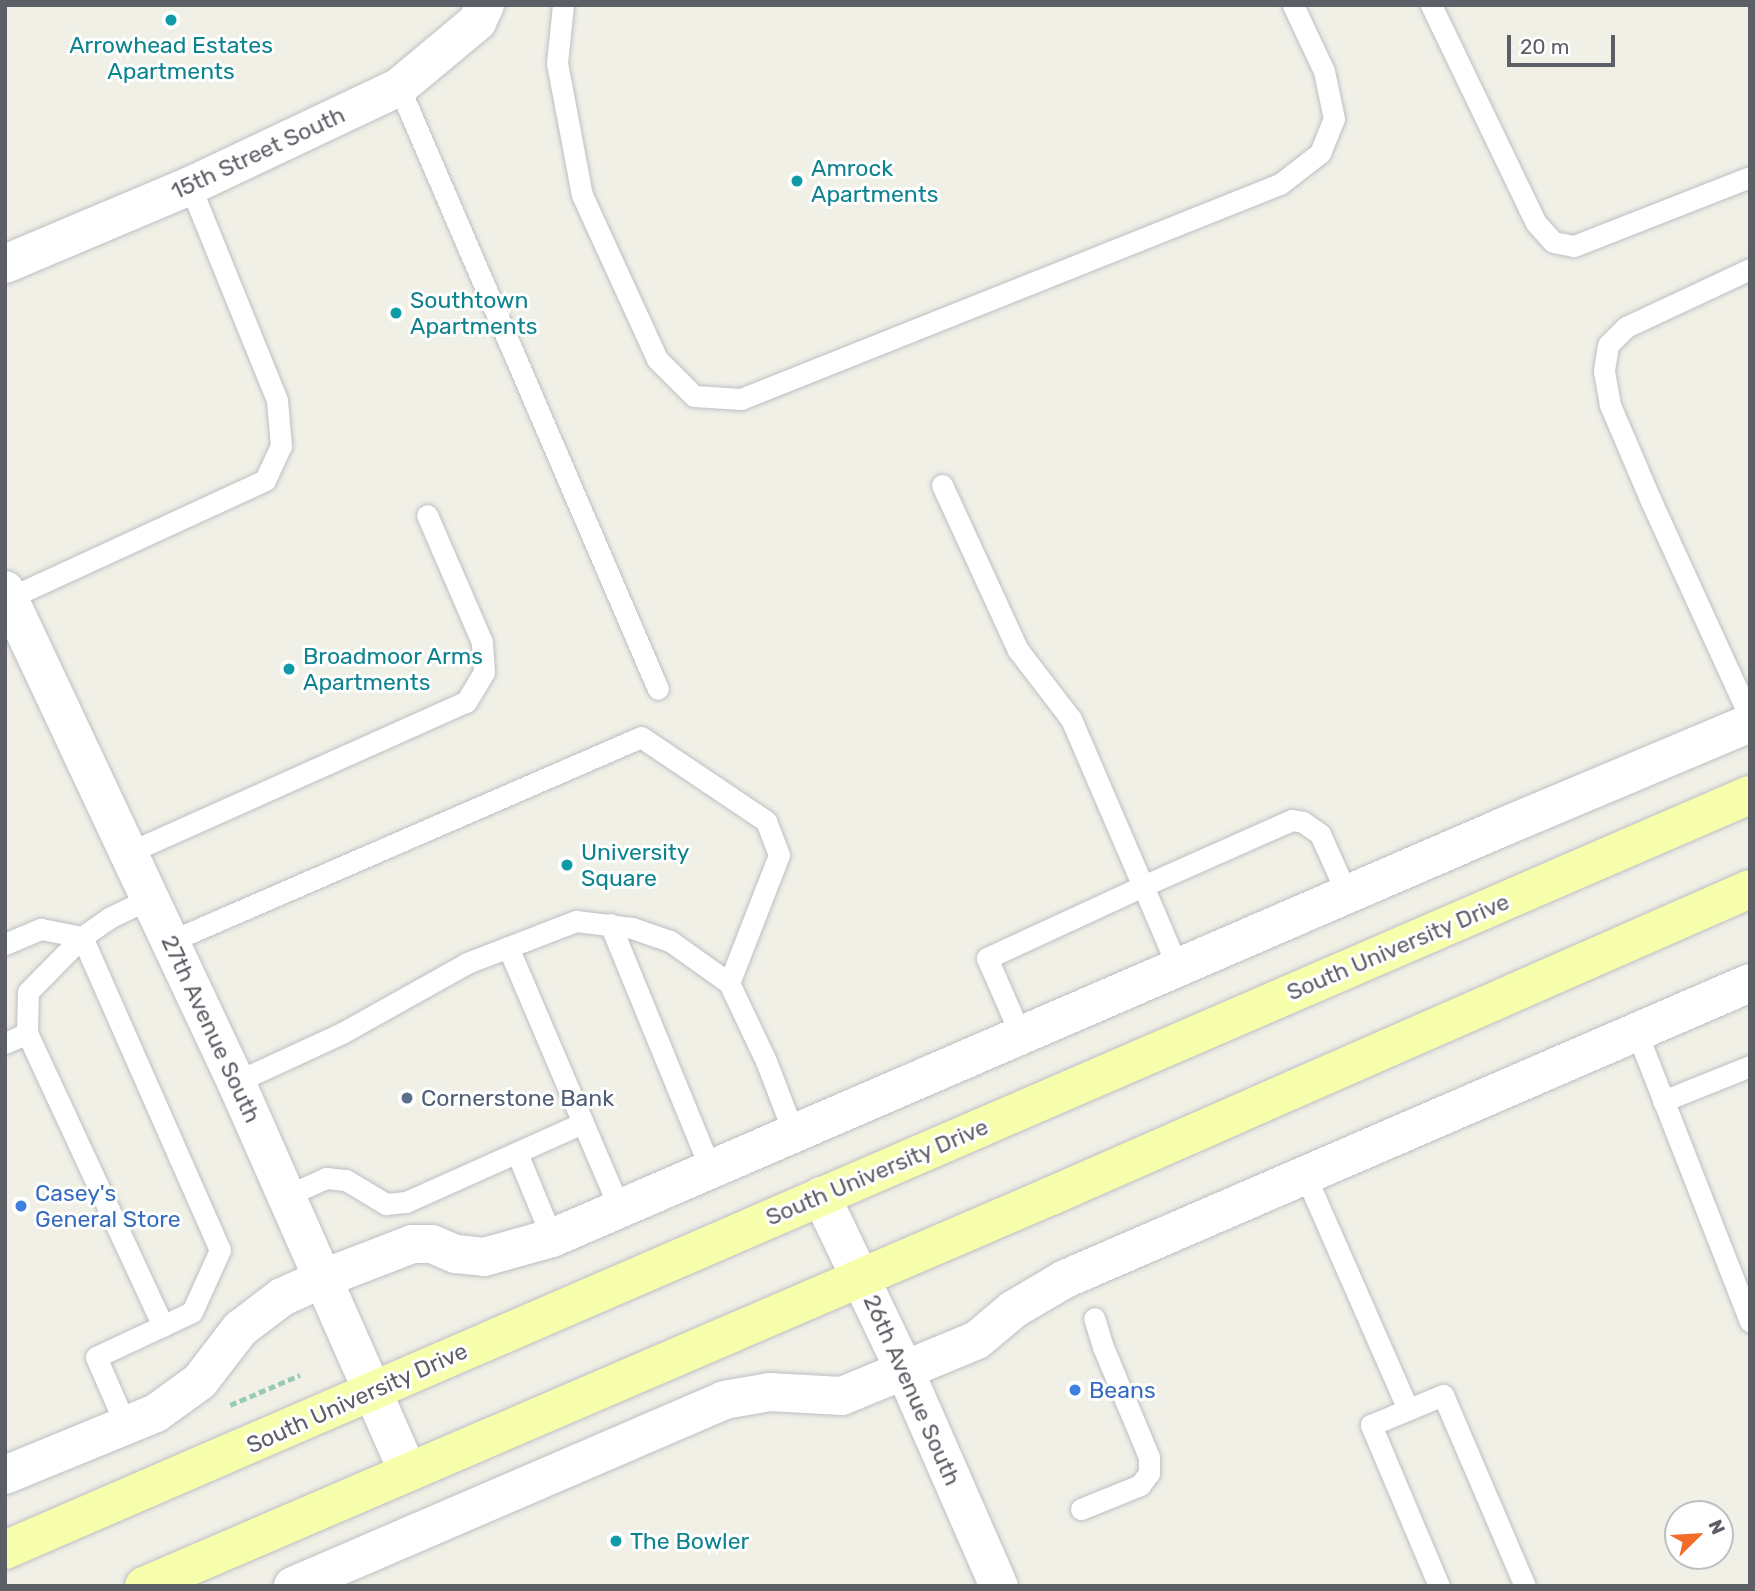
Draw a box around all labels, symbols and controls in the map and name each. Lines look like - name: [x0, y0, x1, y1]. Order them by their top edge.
- marker: Arrowhead Estates Apartments: [163, 12, 179, 28]
- scale bar: [1510, 21, 1618, 65]
- place label: Arrowhead Estates Apartments: [69, 31, 273, 85]
- text: 20 m: [1520, 34, 1569, 59]
- street label: 15th Street South: [167, 101, 349, 205]
- place label: Amrock Apartments: [811, 154, 938, 208]
- marker: Amrock Apartments: [789, 173, 805, 189]
- place label: Southtown Apartments: [410, 286, 537, 340]
- marker: Southtown Apartments: [388, 305, 404, 321]
- place label: Broadmoor Arms Apartments: [303, 642, 484, 696]
- marker: Broadmoor Arms Apartments: [281, 661, 297, 677]
- place label: University Square: [581, 838, 690, 892]
- marker: University Square: [559, 857, 575, 873]
- street label: South University Drive: [1282, 888, 1514, 1006]
- street label: 27th Avenue South: [155, 931, 267, 1127]
- place label: Cornerstone Bank: [421, 1084, 614, 1112]
- marker: Cornerstone Bank: [399, 1090, 415, 1106]
- street label: South University Drive: [761, 1113, 993, 1231]
- place label: Casey's General Store: [35, 1179, 181, 1233]
- marker: Casey's General Store: [13, 1198, 29, 1214]
- street label: 26th Avenue South: [857, 1290, 967, 1490]
- street label: South University Drive: [242, 1337, 472, 1459]
- place label: Beans: [1089, 1376, 1156, 1404]
- marker: Beans: [1067, 1382, 1083, 1398]
- north arrow: [1664, 1500, 1734, 1570]
- text: N: [1704, 1516, 1730, 1538]
- place label: The Bowler: [630, 1527, 749, 1555]
- marker: The Bowler: [608, 1533, 624, 1549]

